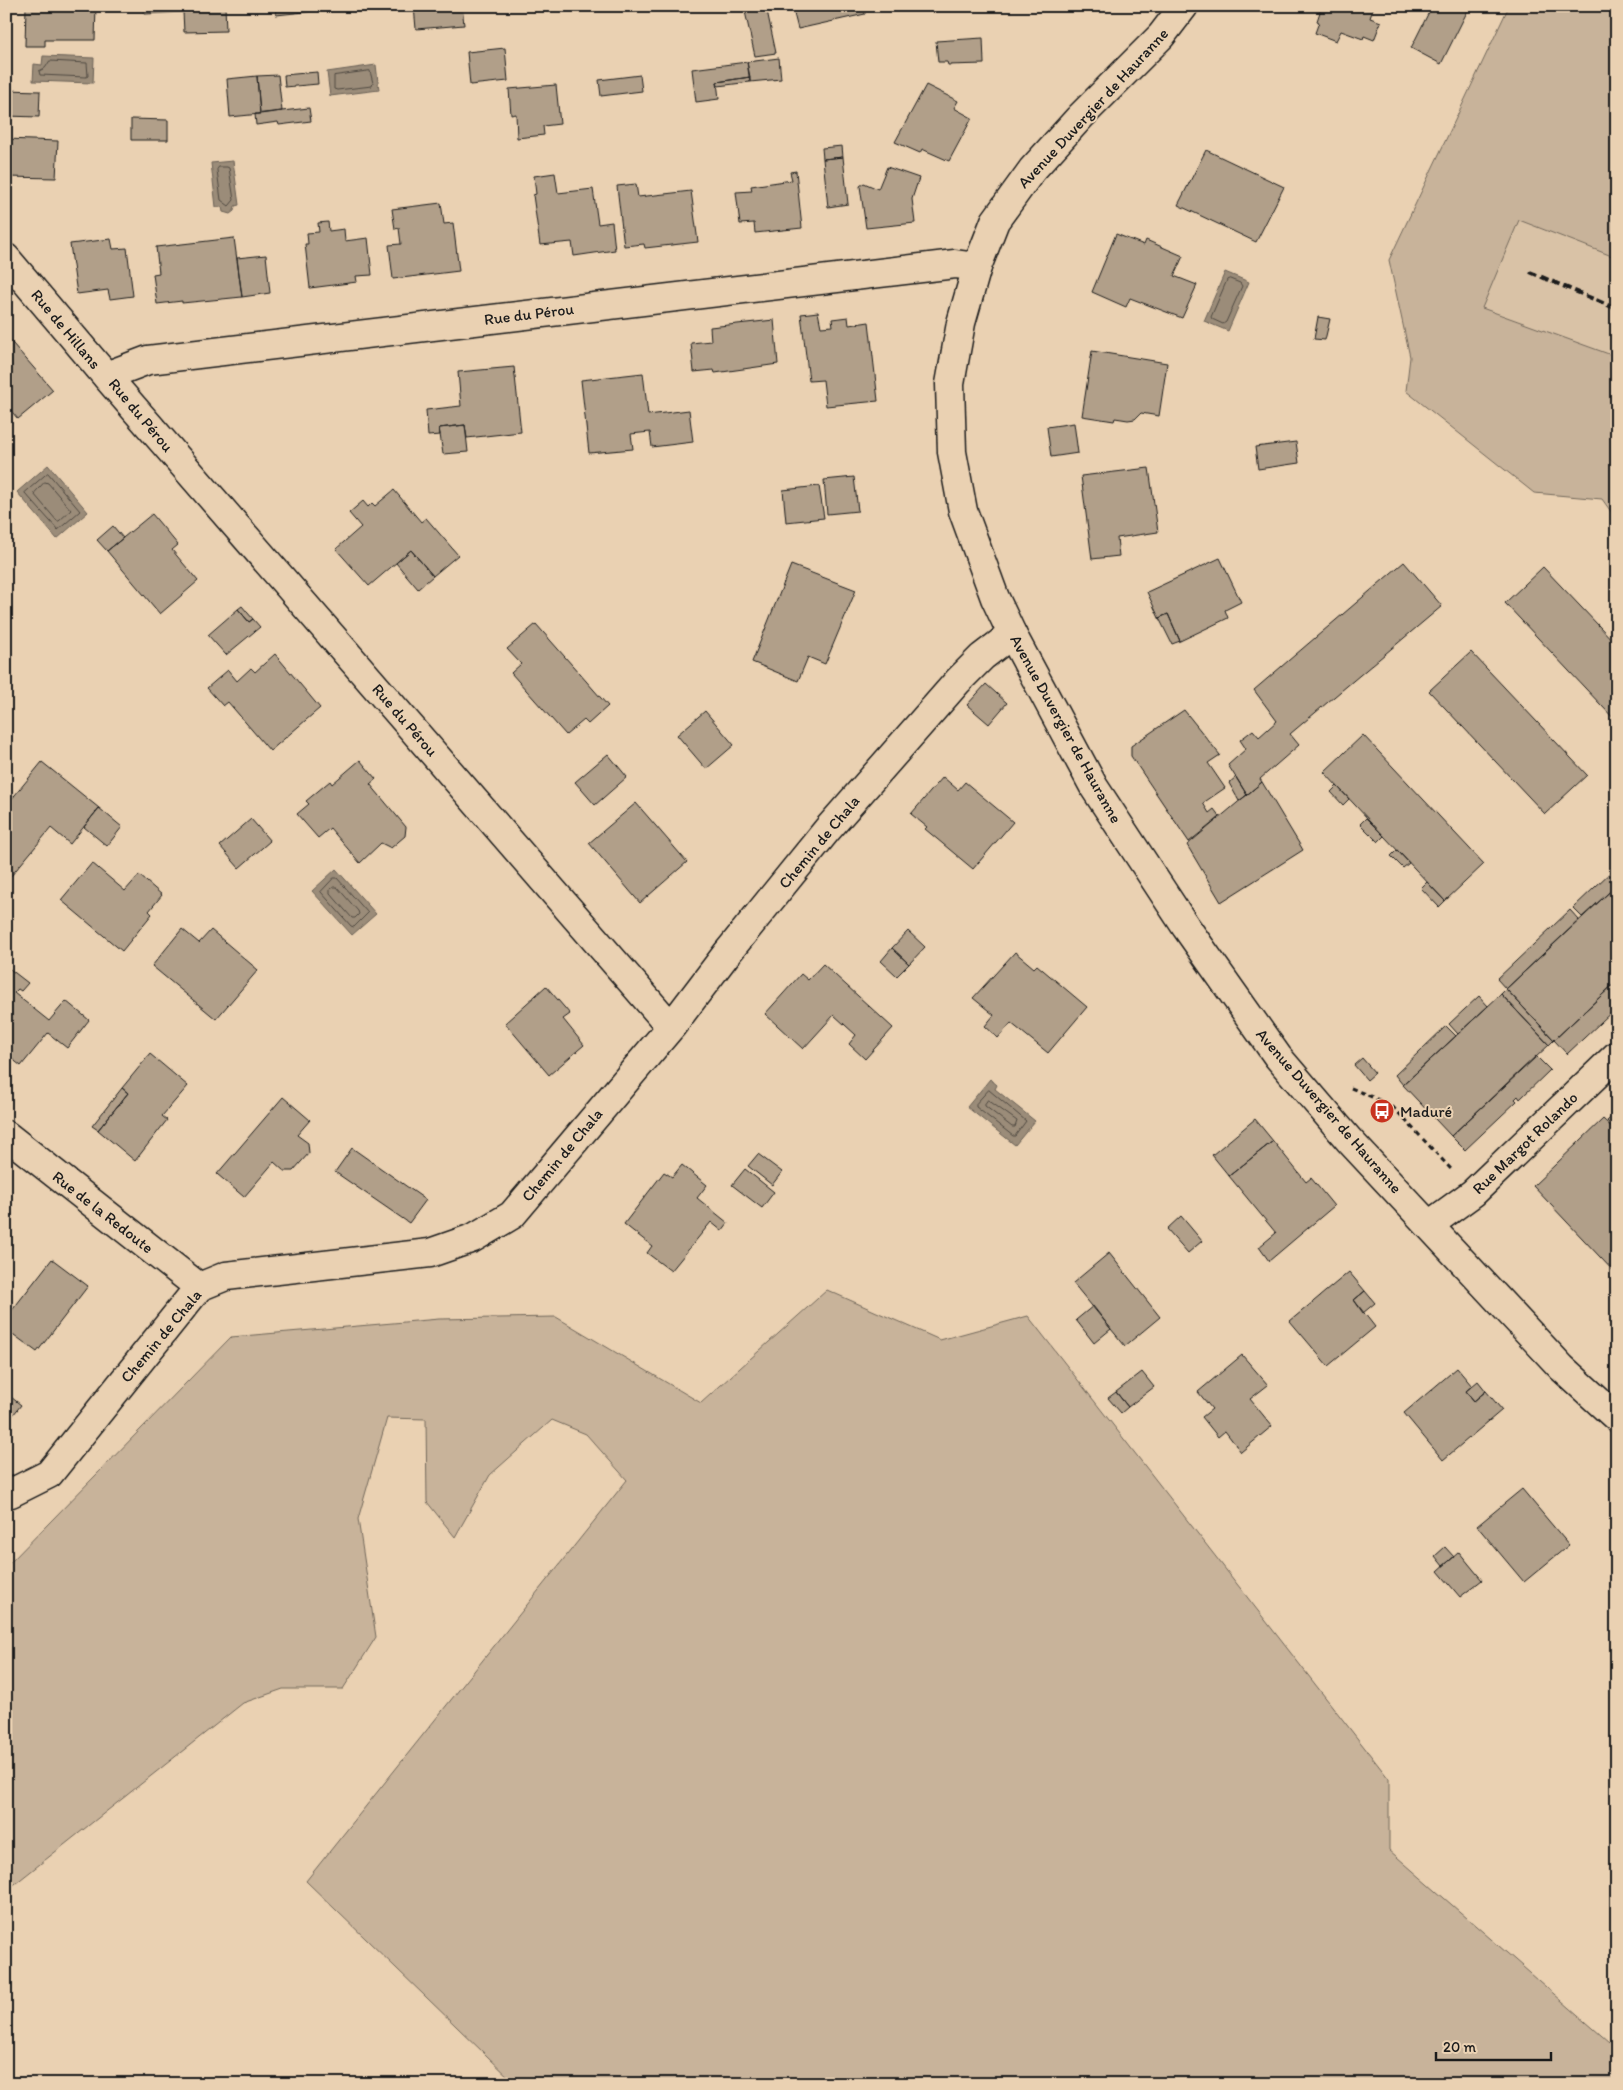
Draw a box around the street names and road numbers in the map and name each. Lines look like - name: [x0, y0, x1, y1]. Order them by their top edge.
- street label: Avenue Duvergier de Hauranne: [1014, 24, 1172, 192]
- street label: Rue de Hillans: [27, 285, 105, 373]
- street label: Rue du Pérou: [483, 299, 575, 329]
- street label: Rue du Pérou: [105, 374, 177, 456]
- street label: Avenue Duvergier de Hauranne: [1006, 632, 1126, 827]
- street label: Rue du Pérou: [368, 680, 442, 760]
- street label: Chemin de Chala: [775, 792, 863, 892]
- street label: Avenue Duvergier de Hauranne: [1252, 1025, 1406, 1198]
- street label: Rue Margot Rolando: [1468, 1088, 1582, 1198]
- street label: Chemin de Chala: [518, 1105, 606, 1205]
- street label: Rue de la Redoute: [49, 1167, 157, 1257]
- street label: Chemin de Chala: [117, 1286, 205, 1386]

